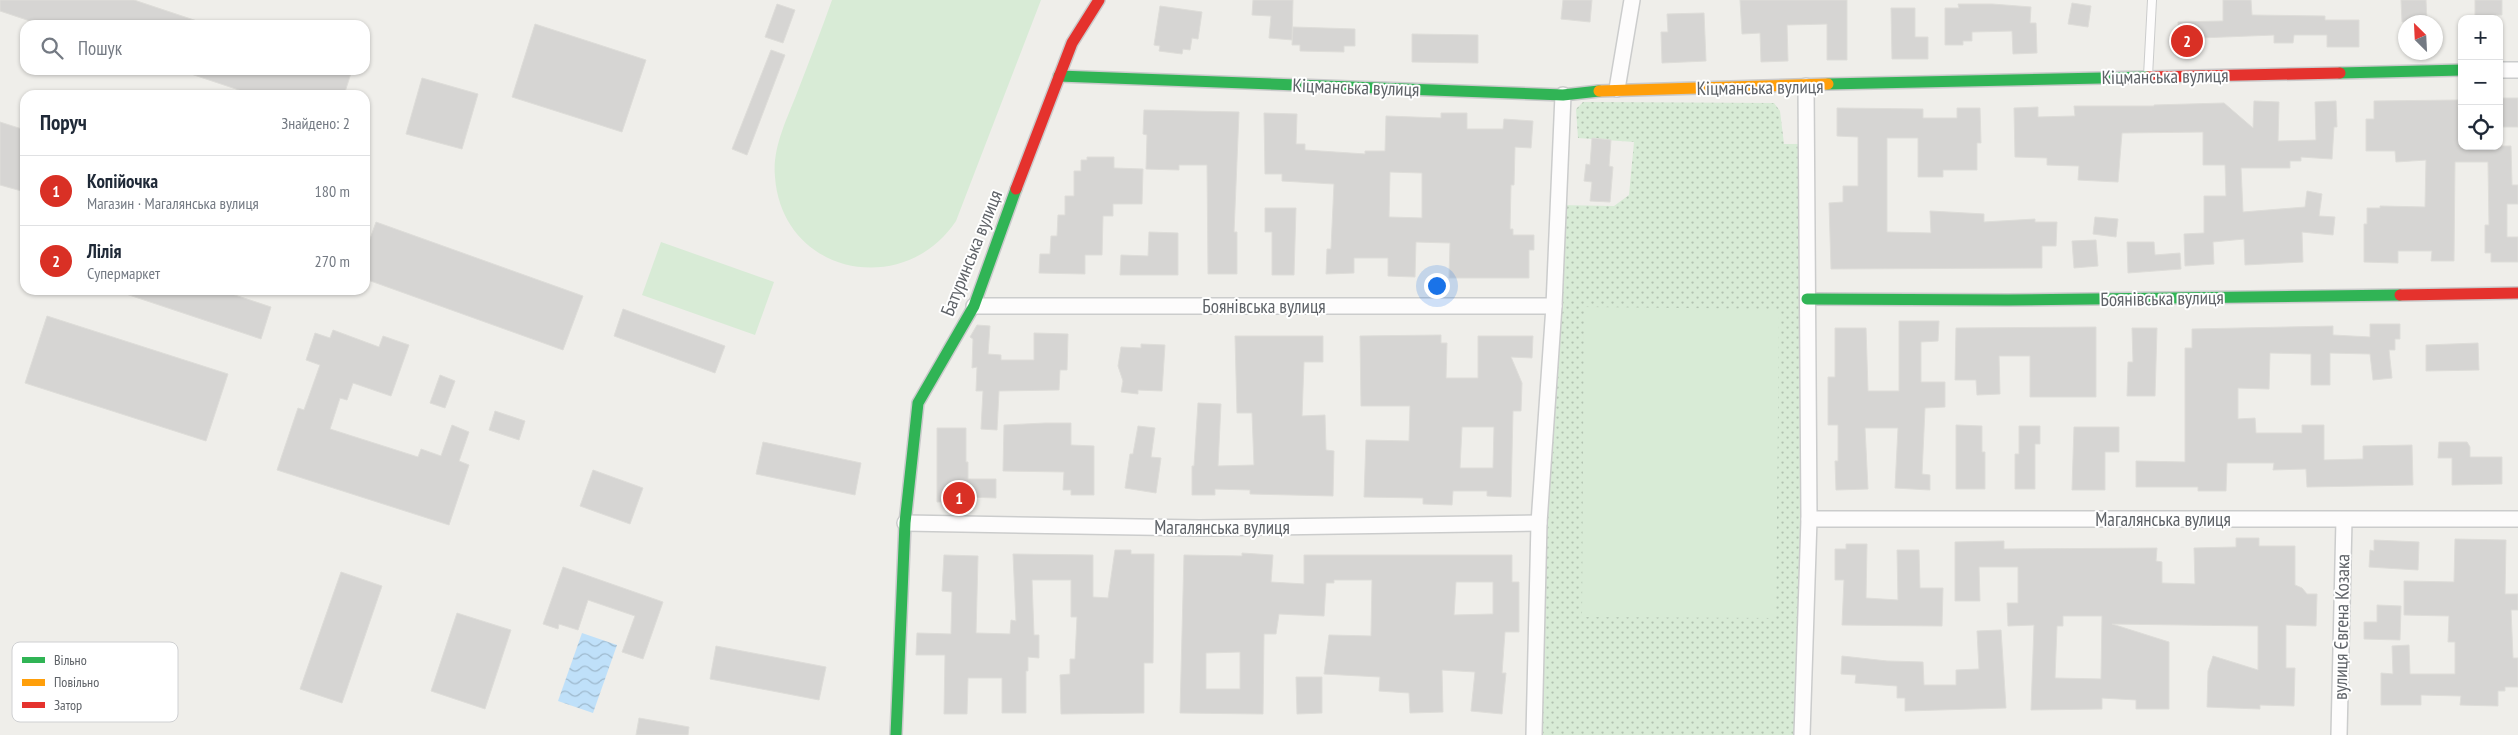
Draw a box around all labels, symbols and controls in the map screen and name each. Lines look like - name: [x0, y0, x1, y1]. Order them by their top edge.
- north arrow: [2398, 15, 2443, 60]
- map controls: [2458, 15, 2503, 150]
- button: +: [2458, 15, 2503, 60]
- search box: [20, 20, 370, 75]
- pin: 2: [2171, 22, 2203, 60]
- icon: search: [38, 34, 66, 62]
- text: Пошук: [78, 36, 122, 60]
- button: −: [2458, 60, 2503, 105]
- street label: Кіцманська вулиця: [2101, 63, 2229, 89]
- street label: Кіцманська вулиця: [1292, 73, 1420, 101]
- street label: Кіцманська вулиця: [1696, 74, 1824, 100]
- button: locate: [2458, 105, 2503, 150]
- text: Поруч: [40, 109, 87, 136]
- text: Знайдено: 2: [281, 113, 350, 133]
- text: Копійочка: [87, 169, 158, 193]
- text: 1: [52, 181, 60, 201]
- text: 180 m: [315, 181, 350, 201]
- street label: Батуринська вулиця: [935, 187, 1007, 319]
- text: Магазин · Магалянська вулиця: [87, 193, 259, 213]
- text: Лілія: [87, 239, 122, 263]
- text: 2: [52, 251, 60, 271]
- text: 270 m: [315, 251, 350, 271]
- text: Супермаркет: [87, 263, 160, 283]
- your location: [1424, 273, 1450, 299]
- street label: Боянівська вулиця: [2100, 285, 2224, 311]
- street label: Боянівська вулиця: [1202, 294, 1326, 318]
- pin: 1: [943, 479, 975, 517]
- street label: Магалянська вулиця: [2095, 507, 2231, 531]
- street label: Магалянська вулиця: [1154, 515, 1290, 539]
- street label: вулиця Євгена Козака: [2328, 554, 2354, 700]
- legend: [12, 642, 178, 722]
- text: Вільно: [54, 651, 87, 669]
- text: Повільно: [54, 673, 99, 691]
- text: Затор: [54, 696, 82, 714]

